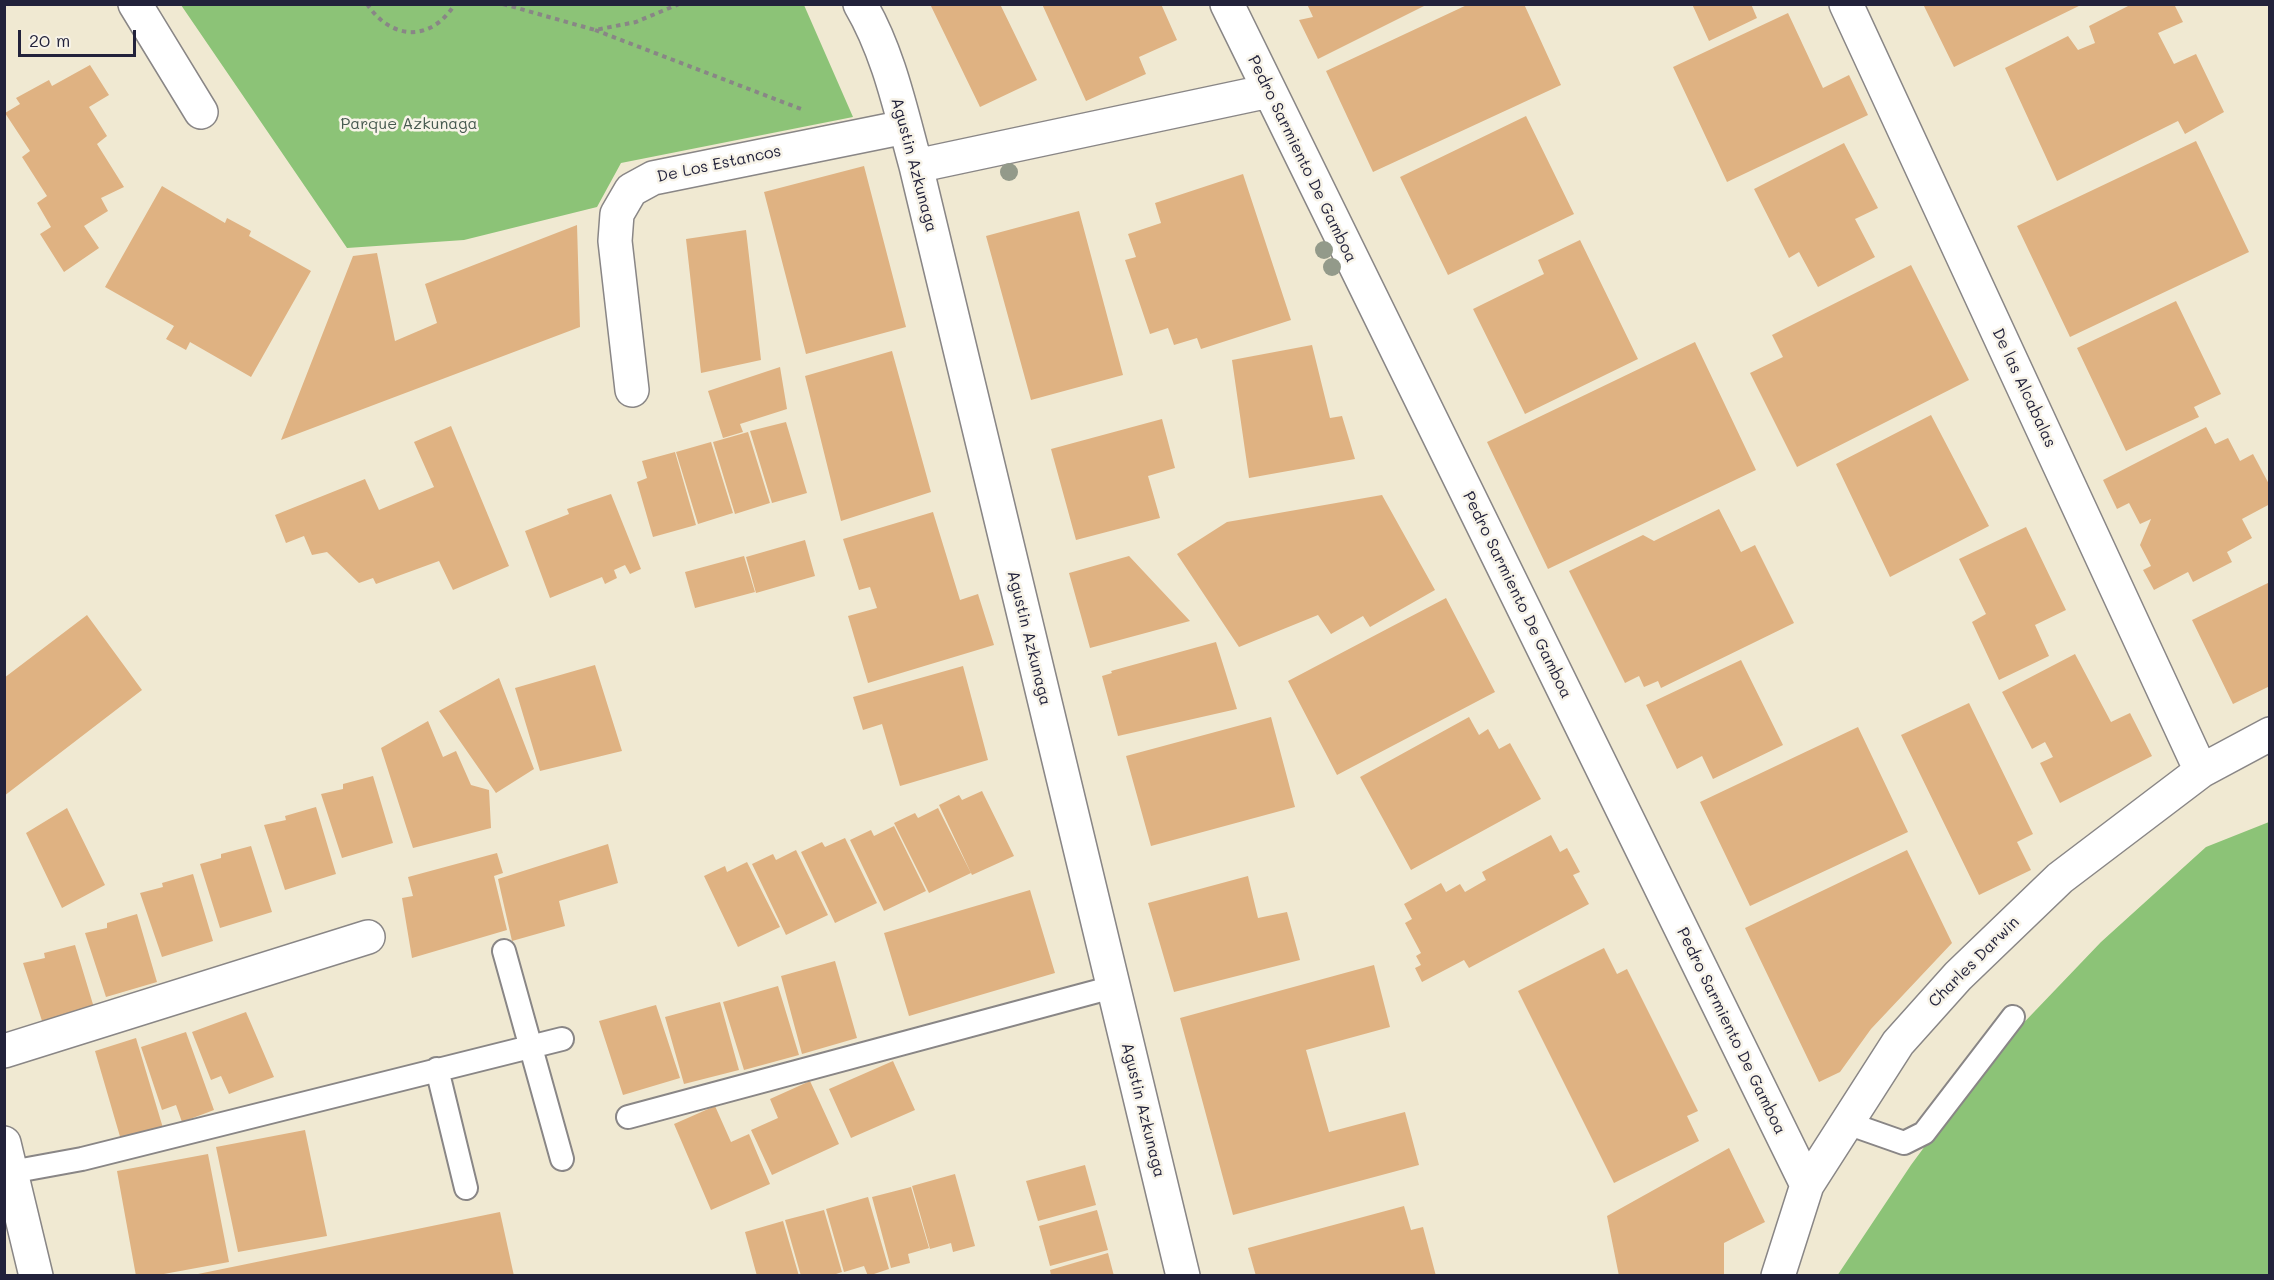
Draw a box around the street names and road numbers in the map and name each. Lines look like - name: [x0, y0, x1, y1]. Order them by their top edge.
- street label: Pedro Sarmiento De Gamboa: [1243, 52, 1361, 266]
- street label: Agustin Azkunaga: [887, 96, 941, 234]
- street label: De Los Estancos: [655, 141, 783, 187]
- street label: De las Alcabalas: [1988, 325, 2060, 451]
- street label: Pedro Sarmiento De Gamboa: [1458, 488, 1576, 702]
- street label: Agustin Azkunaga: [1003, 569, 1055, 707]
- street label: Charles Darwin: [1925, 913, 2023, 1011]
- street label: Pedro Sarmiento De Gamboa: [1672, 924, 1790, 1138]
- street label: Agustin Azkunaga: [1117, 1041, 1169, 1179]

